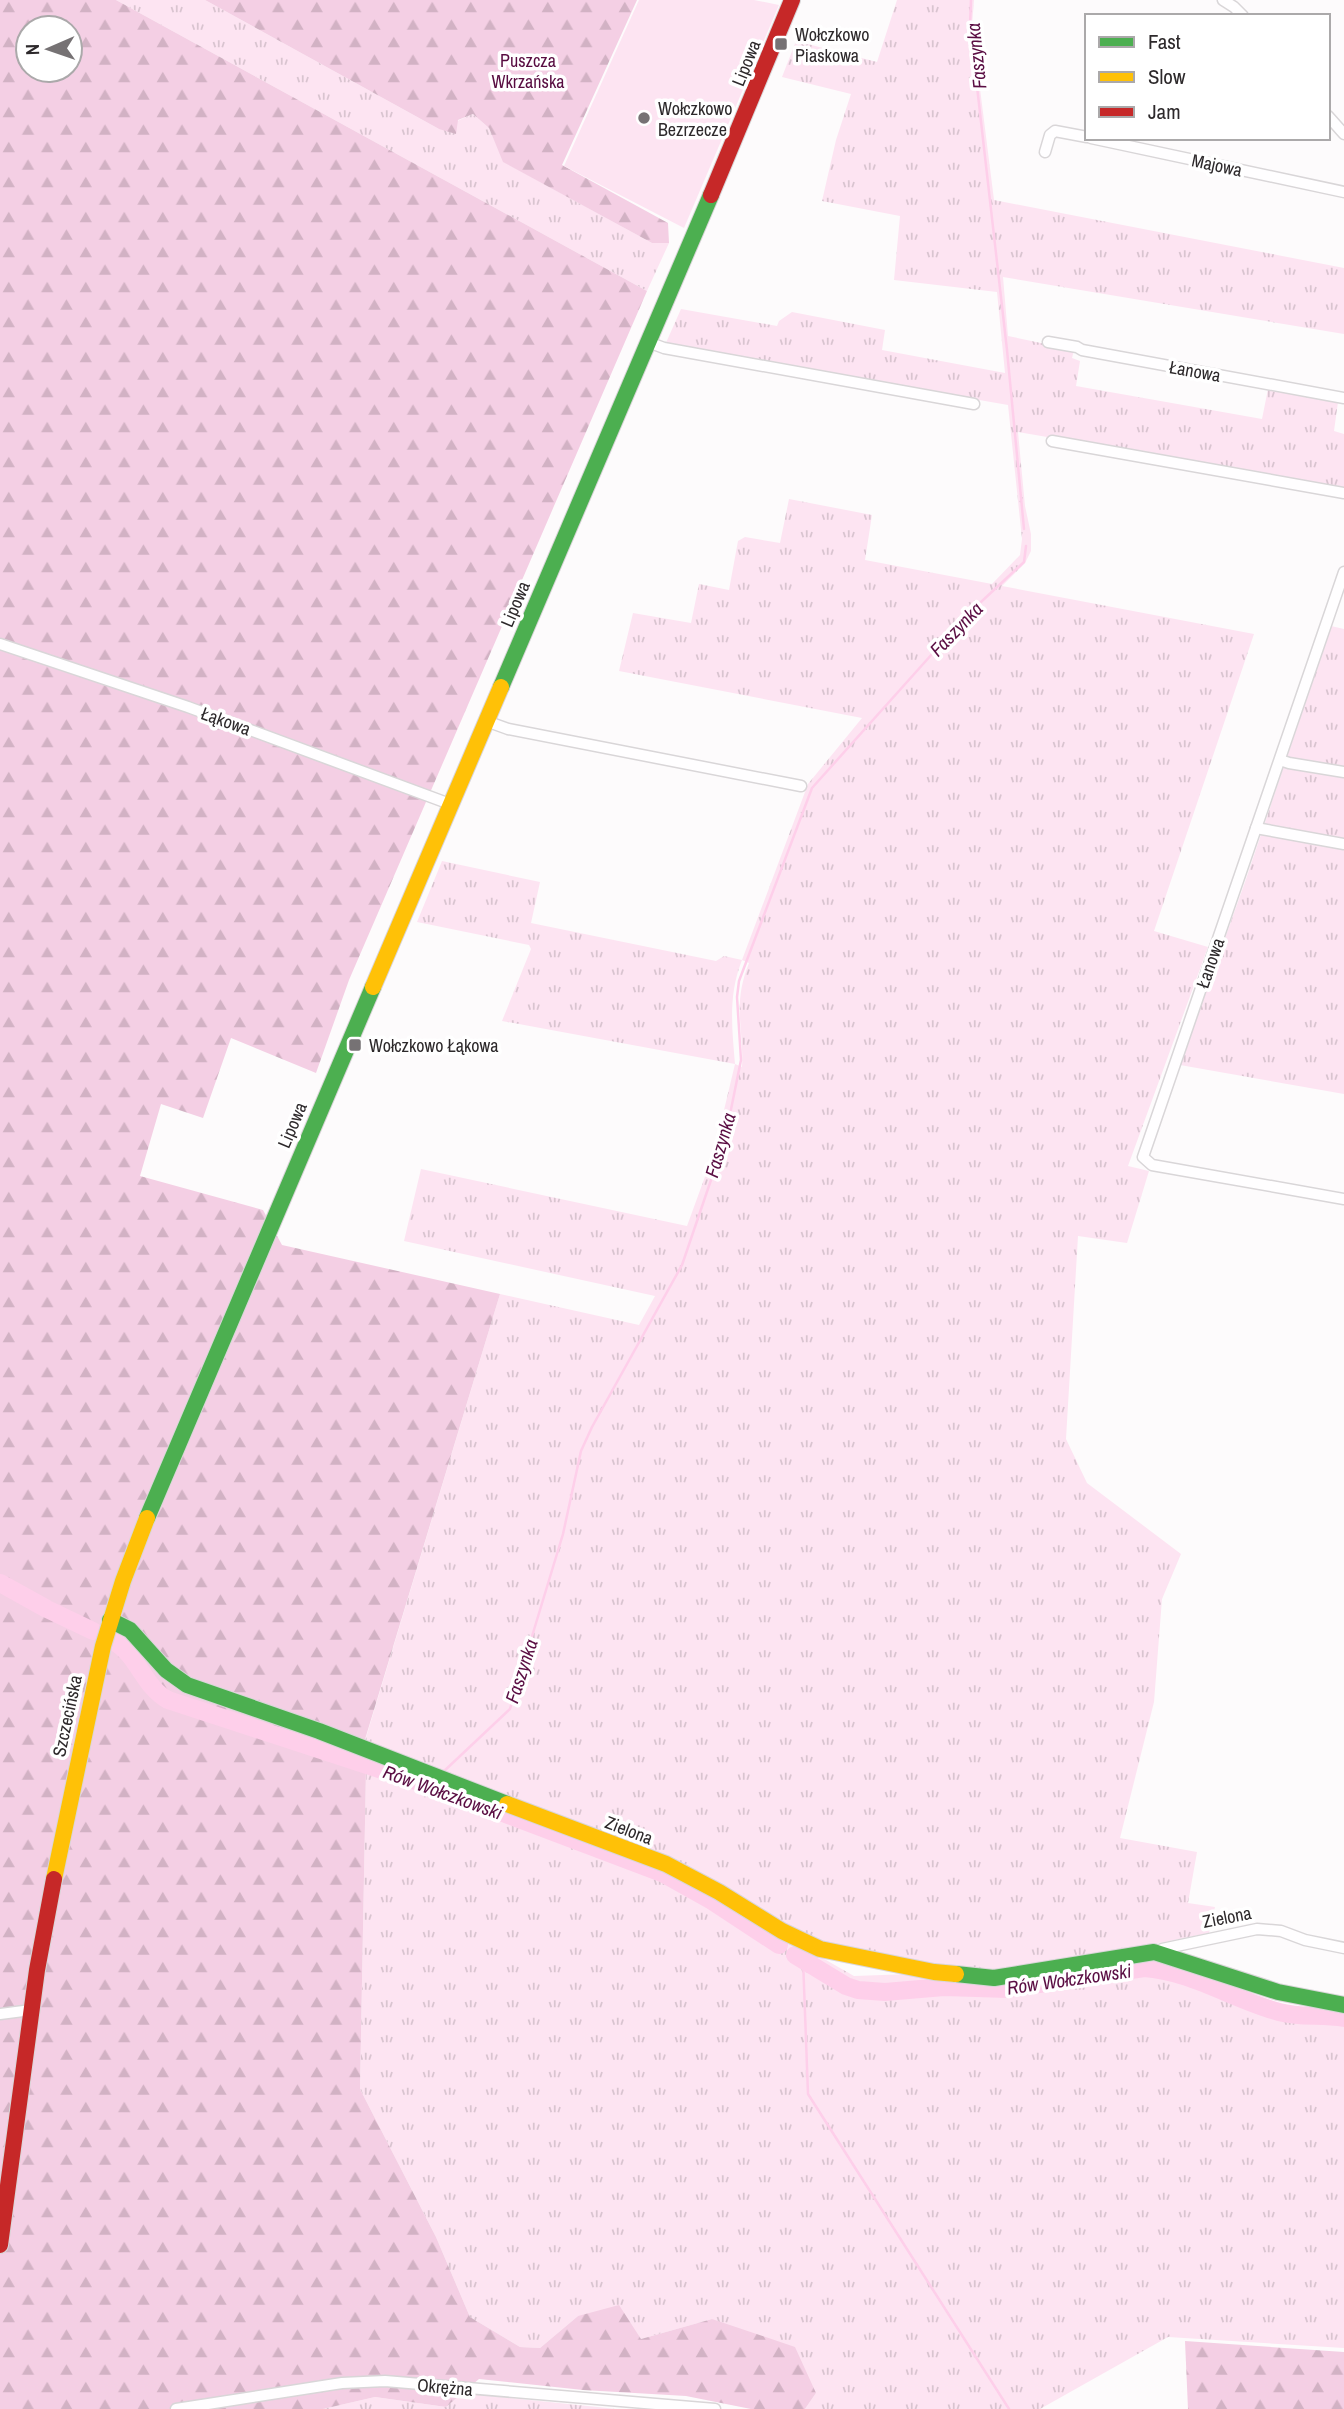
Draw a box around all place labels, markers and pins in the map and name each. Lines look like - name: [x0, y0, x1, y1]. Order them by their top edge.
- place label: Wołczkowo Piaskowa: [795, 22, 869, 68]
- marker: Wołczkowo Piaskowa: [773, 36, 789, 52]
- place label: Wołczkowo Bezrzecze: [658, 96, 732, 142]
- marker: Wołczkowo Bezrzecze: [636, 110, 652, 126]
- place label: Wołczkowo Łąkowa: [369, 1033, 498, 1058]
- marker: Wołczkowo Łąkowa: [347, 1037, 363, 1053]

